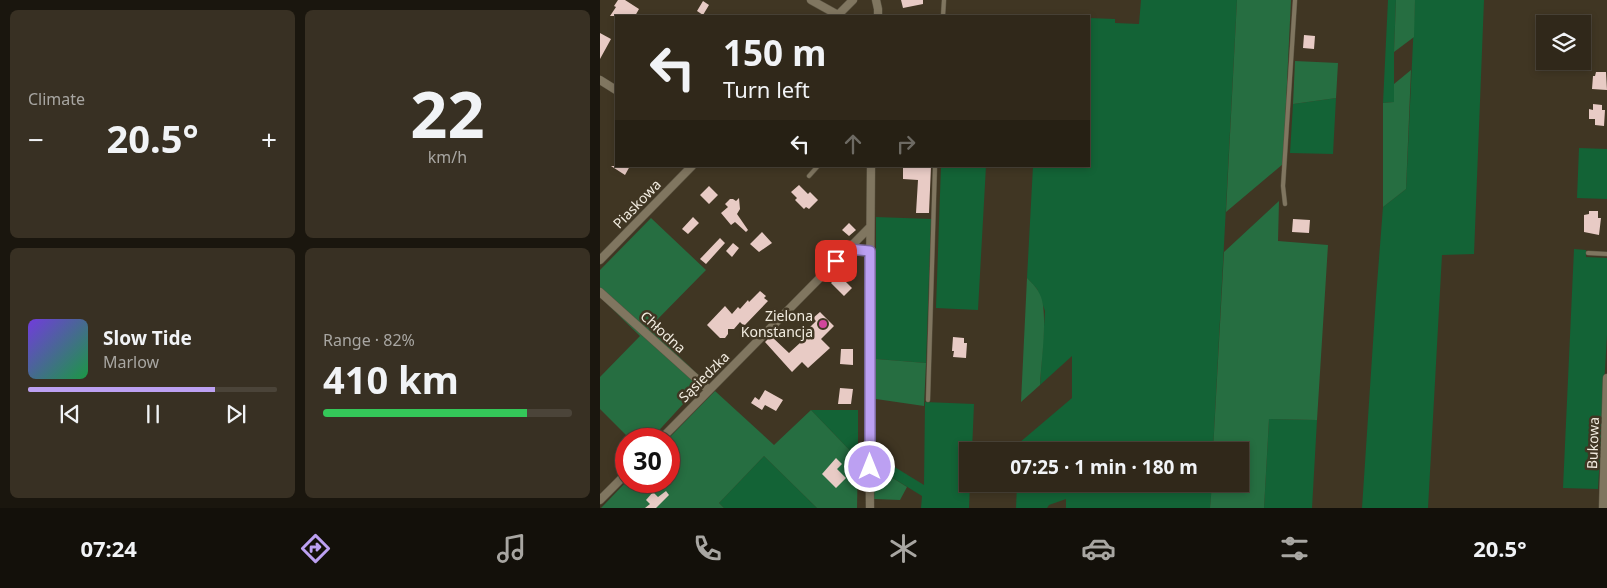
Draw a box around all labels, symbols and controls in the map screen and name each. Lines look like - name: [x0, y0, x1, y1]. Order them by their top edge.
- map controls: [1536, 15, 1591, 70]
- button: layers: [1536, 15, 1591, 70]
- text: 150 m: [723, 29, 826, 76]
- icon: left: [640, 35, 705, 100]
- text: 22: [410, 69, 485, 157]
- text: Turn left: [723, 74, 810, 104]
- text: Climate: [28, 88, 85, 110]
- text: 20.5°: [107, 112, 199, 164]
- text: −: [28, 120, 44, 158]
- text: +: [261, 120, 277, 158]
- icon: left: [786, 130, 814, 158]
- icon: ahead: [839, 130, 867, 158]
- icon: right: [892, 130, 920, 158]
- text: km/h: [428, 146, 467, 168]
- street label: Piaskowa: [609, 175, 665, 232]
- pin: [815, 240, 857, 282]
- icon: arrive: [822, 247, 850, 275]
- street label: Chłodna: [637, 306, 690, 357]
- place label: Zielona Konstancja: [741, 306, 813, 341]
- marker: Zielona Konstancja: [817, 318, 829, 330]
- text: Slow Tide: [103, 325, 192, 351]
- text: Range · 82%: [323, 329, 415, 351]
- street label: Sąsiedzka: [674, 347, 733, 406]
- text: Marlow: [103, 351, 159, 373]
- text: 410 km: [323, 353, 459, 405]
- icon: previous: [56, 400, 84, 428]
- icon: pause: [139, 400, 167, 428]
- icon: next: [222, 400, 250, 428]
- street label: Bukowa: [1582, 417, 1603, 469]
- speed limit sign: 30: [615, 428, 680, 493]
- position arrow: [843, 440, 895, 492]
- text: 07:25 · 1 min · 180 m: [1010, 454, 1198, 480]
- icon: directions: [298, 531, 333, 566]
- icon: music: [494, 531, 529, 566]
- icon: phone: [690, 531, 725, 566]
- icon: climate: [886, 531, 921, 566]
- icon: car: [1081, 531, 1116, 566]
- icon: filters: [1277, 531, 1312, 566]
- text: 07:24: [80, 533, 137, 563]
- text: 20.5°: [1473, 533, 1526, 563]

